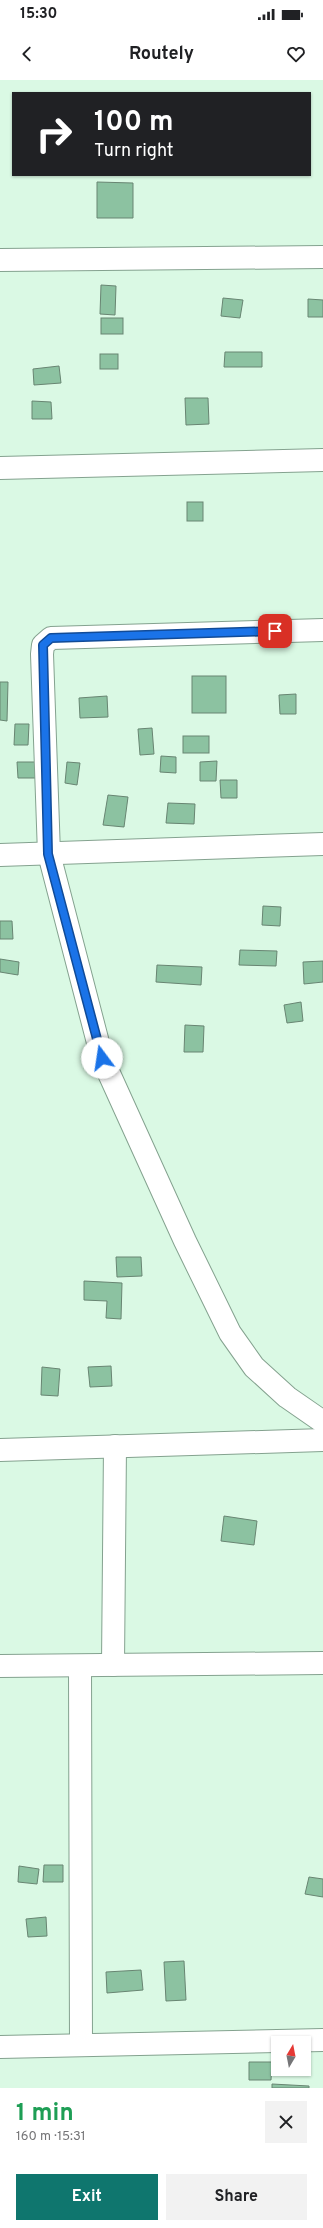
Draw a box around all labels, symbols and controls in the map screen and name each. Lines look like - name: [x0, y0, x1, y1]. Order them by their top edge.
- text: 15:30: [20, 5, 57, 24]
- icon: back: [16, 43, 38, 65]
- text: Routely: [129, 43, 194, 66]
- icon: heart: [285, 43, 307, 65]
- text: 100 m: [94, 105, 174, 141]
- icon: right: [28, 108, 80, 160]
- text: Turn right: [94, 140, 174, 163]
- pin: [258, 614, 292, 648]
- icon: arrive: [264, 620, 286, 642]
- position arrow: [81, 1037, 123, 1079]
- north arrow: [271, 2036, 311, 2076]
- map controls: [271, 2036, 311, 2076]
- text: 1 min: [16, 2099, 74, 2129]
- button: close: [265, 2101, 307, 2143]
- text: 160 m · 15:31: [16, 2129, 86, 2145]
- button: Exit: [16, 2174, 158, 2220]
- button: Share: [166, 2174, 307, 2220]

